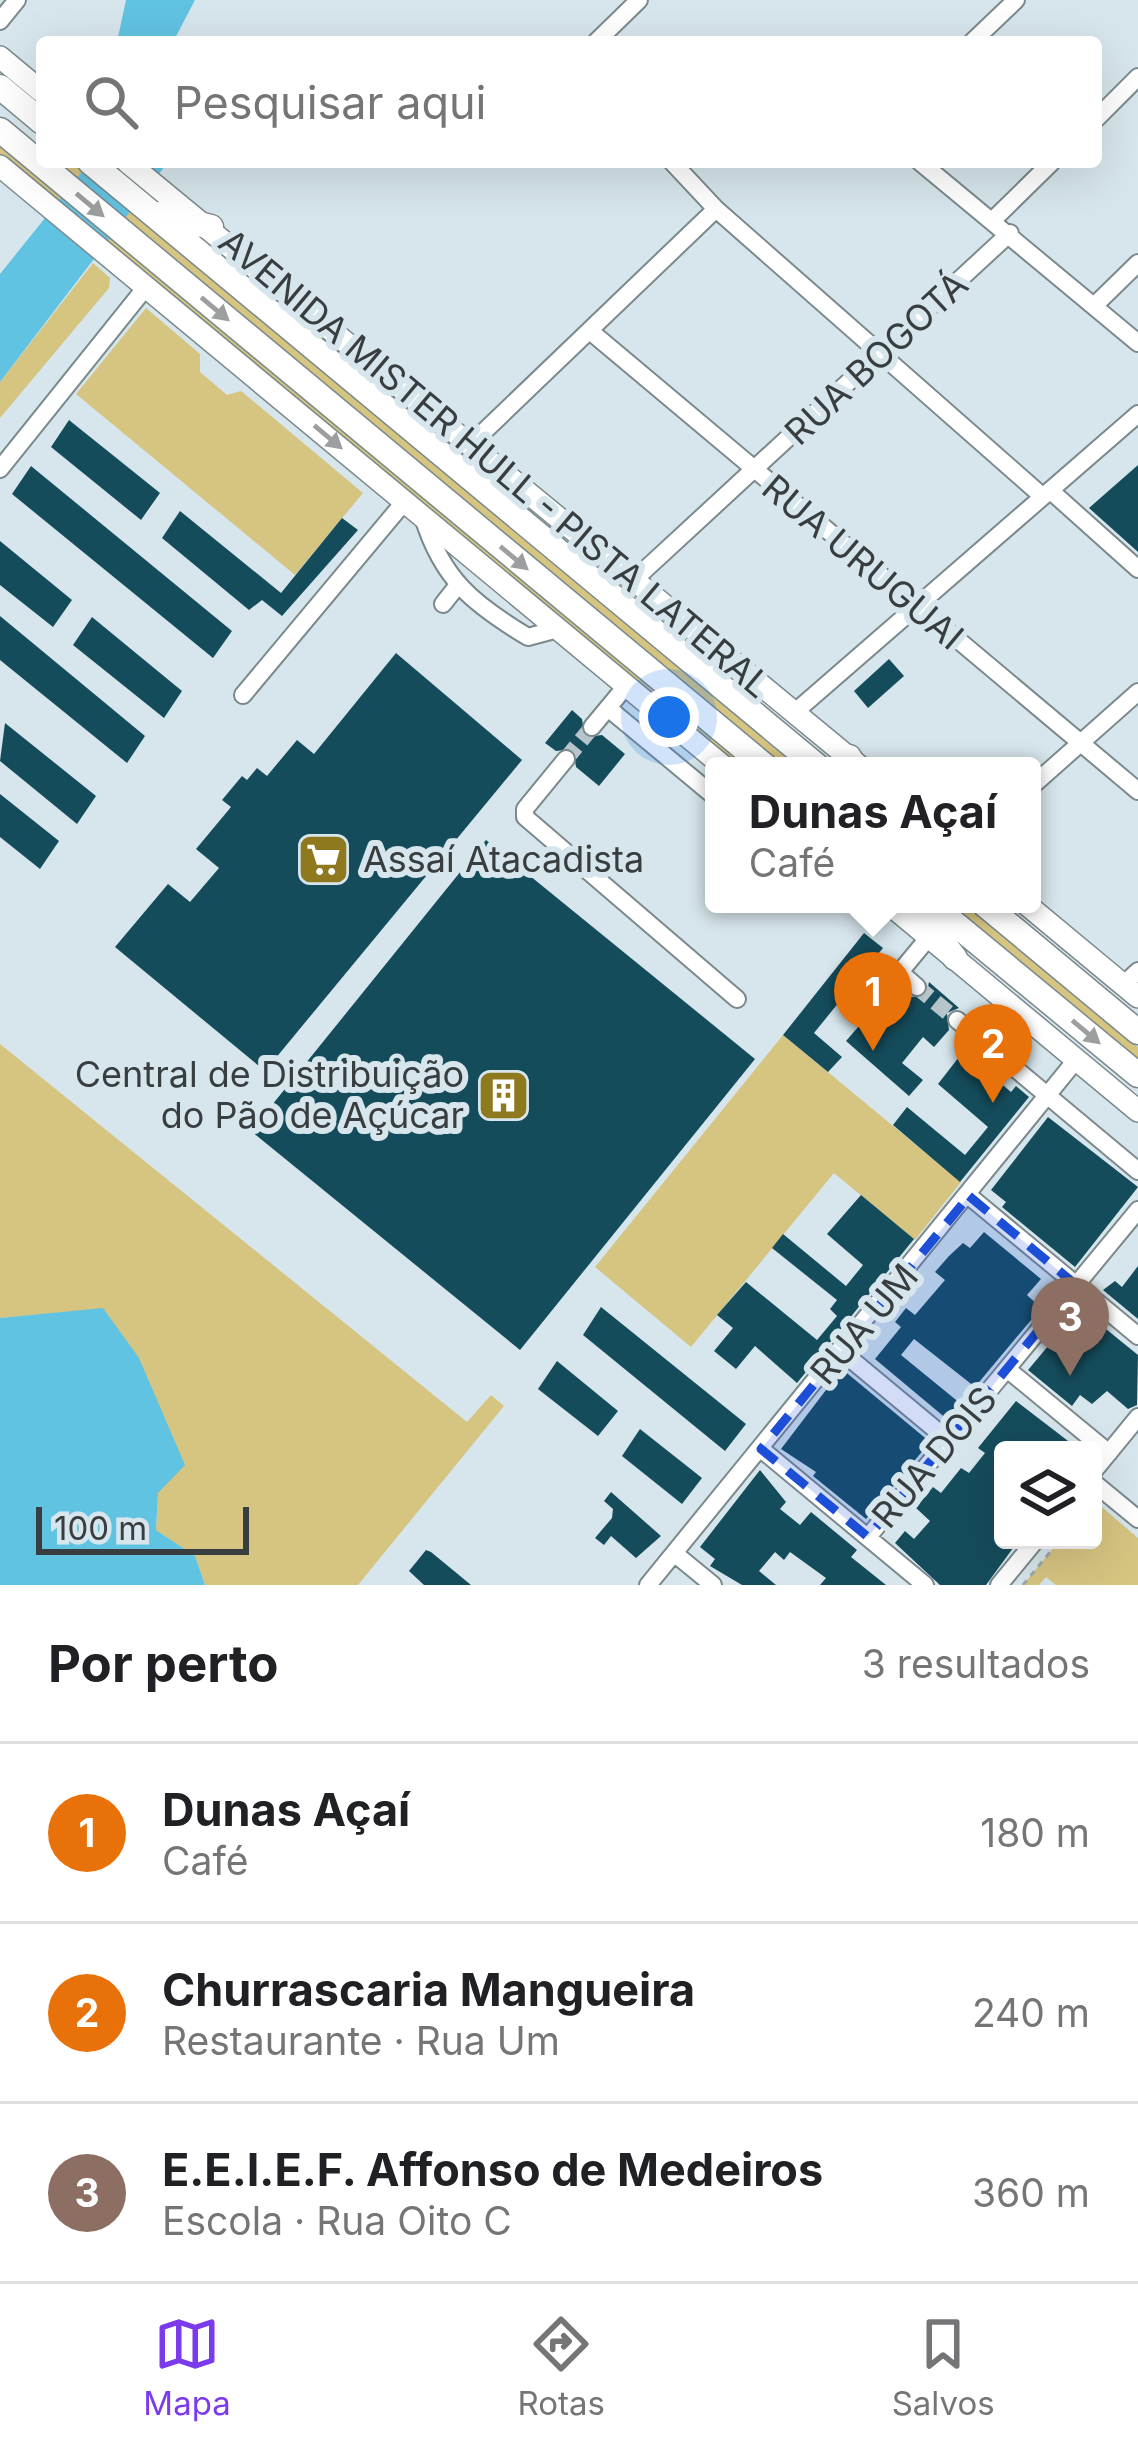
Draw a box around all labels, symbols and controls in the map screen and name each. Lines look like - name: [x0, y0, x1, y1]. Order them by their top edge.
- search box: [36, 36, 1102, 168]
- icon: search: [78, 69, 144, 135]
- text: Pesquisar aqui: [174, 75, 487, 130]
- one-way arrow: [74, 192, 105, 217]
- street label: AVENIDA MISTER HULL - PISTA LATERAL: [210, 219, 780, 707]
- street label: RUA BOGOTÁ: [776, 262, 976, 454]
- one-way arrow: [199, 295, 230, 321]
- one-way arrow: [313, 424, 343, 450]
- street label: RUA URUGUAI: [754, 465, 972, 659]
- one-way arrow: [499, 544, 530, 570]
- your location: [639, 687, 699, 747]
- popup: [705, 757, 1041, 913]
- text: Dunas Açaí: [749, 784, 997, 839]
- supermarket icon: Assaí Atacadista: [296, 831, 352, 887]
- place label: Assaí Atacadista: [363, 837, 644, 881]
- text: Café: [749, 839, 835, 886]
- pin: 1: [834, 952, 912, 1051]
- pin: 2: [954, 1004, 1032, 1103]
- one-way arrow: [1071, 1019, 1101, 1045]
- place label: Central de Distribuição do Pão de Açúcar: [75, 1052, 464, 1137]
- building icon: Central de Distribuição do Pão de Açúcar: [475, 1067, 531, 1123]
- street label: RUA UM: [801, 1255, 927, 1393]
- pin: 3: [1031, 1277, 1109, 1376]
- street label: RUA DOIS: [862, 1378, 1006, 1536]
- map controls: [994, 1441, 1102, 1549]
- button: layers: [994, 1441, 1102, 1549]
- scale bar: [36, 1501, 249, 1554]
- text: 100 m: [54, 1508, 147, 1548]
- text: Por perto: [48, 1633, 279, 1694]
- text: 3 resultados: [862, 1640, 1090, 1687]
- text: Dunas Açaí: [162, 1782, 410, 1837]
- text: 1: [79, 1809, 95, 1856]
- text: 180 m: [980, 1809, 1090, 1856]
- text: Café: [162, 1837, 248, 1884]
- text: Churrascaria Mangueira: [162, 1962, 695, 2017]
- text: 2: [75, 1989, 99, 2036]
- text: 240 m: [972, 1989, 1090, 2036]
- text: Restaurante · Rua Um: [162, 2017, 560, 2064]
- text: E.E.I.E.F. Affonso de Medeiros: [162, 2142, 823, 2197]
- text: 3: [74, 2169, 100, 2216]
- text: 360 m: [972, 2169, 1090, 2216]
- text: Escola · Rua Oito C: [162, 2197, 512, 2244]
- tab: Mapa: [143, 2311, 231, 2423]
- tab: Rotas: [517, 2311, 605, 2423]
- tab: Salvos: [892, 2311, 995, 2423]

